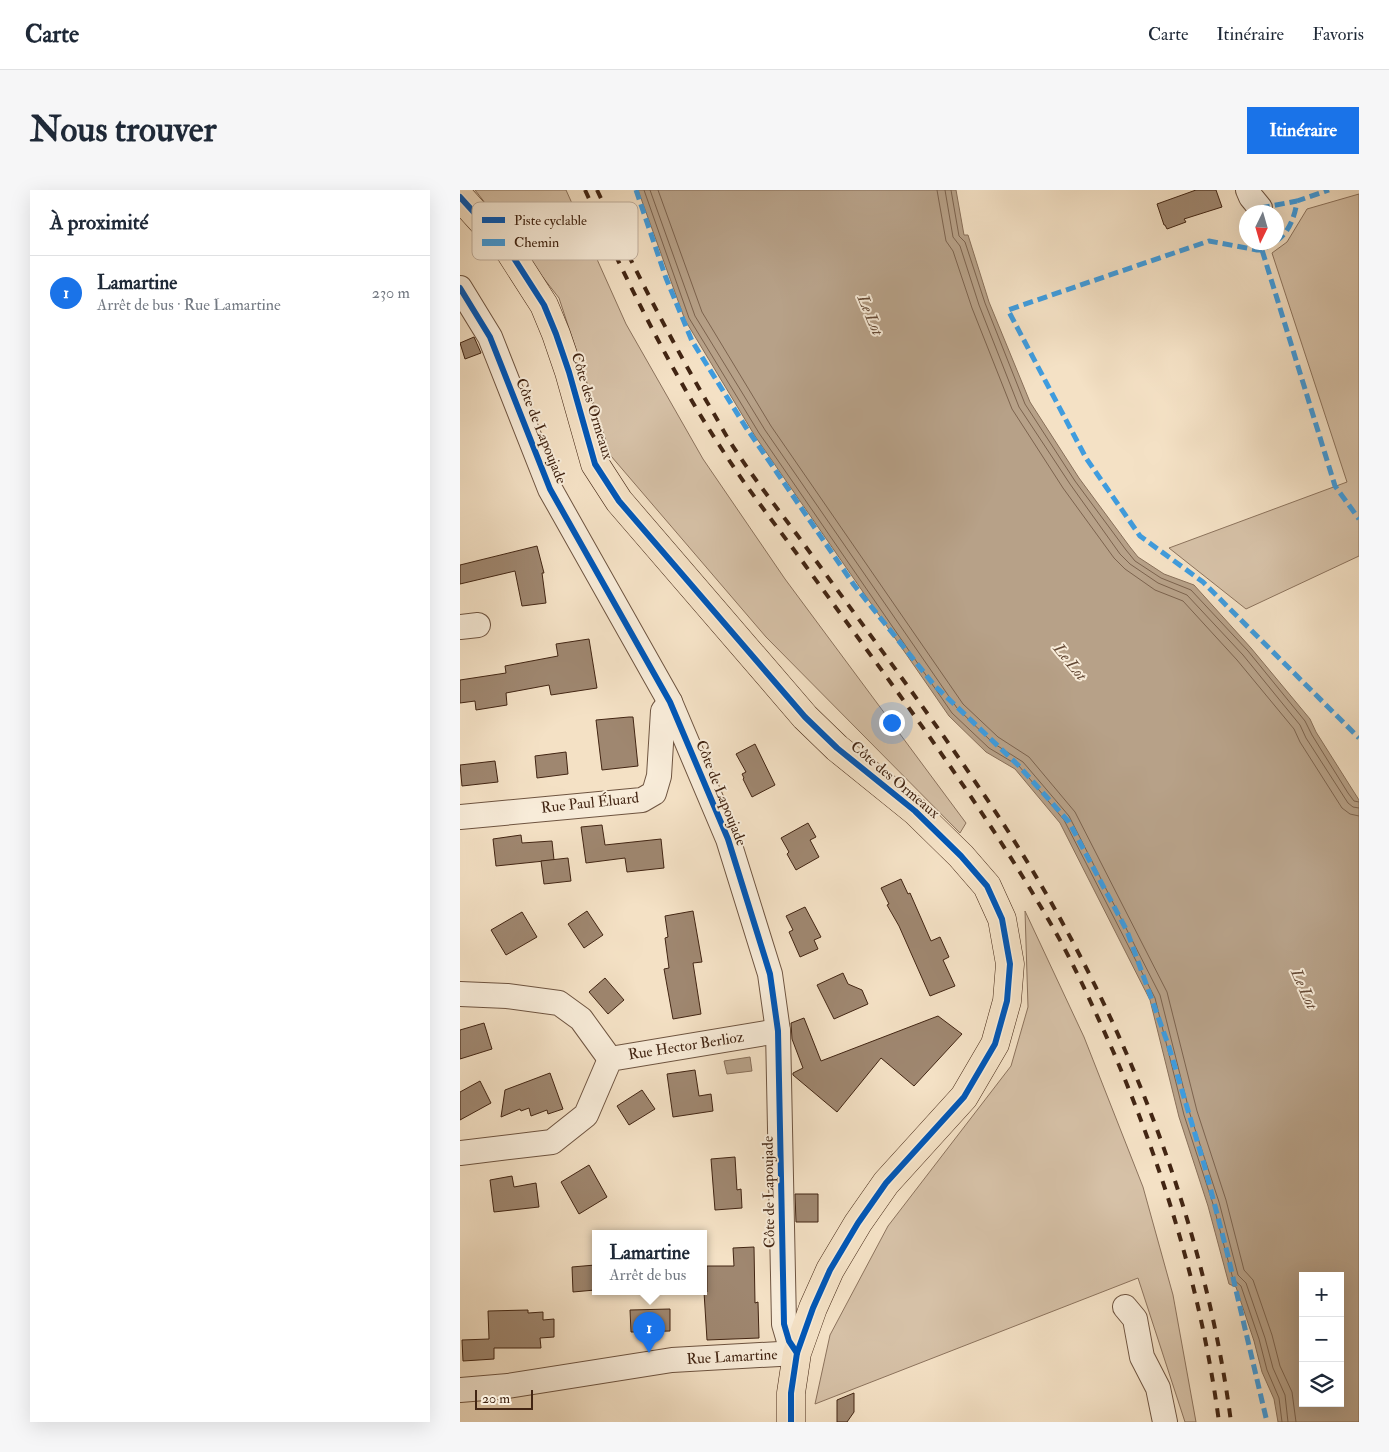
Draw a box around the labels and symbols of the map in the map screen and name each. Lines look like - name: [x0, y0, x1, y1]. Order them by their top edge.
- legend: [472, 202, 638, 260]
- north arrow: [1239, 205, 1284, 250]
- text: Piste cyclable: [514, 212, 587, 230]
- text: Chemin: [514, 234, 559, 251]
- water label: Le Lot: [852, 291, 888, 340]
- street label: Côte des Ormeaux: [567, 350, 617, 462]
- street label: Côte de Lapoujade: [510, 375, 571, 487]
- water label: Le Lot: [1048, 639, 1092, 686]
- your location: [879, 710, 905, 736]
- street label: Côte de Lapoujade: [690, 737, 751, 849]
- street label: Côte des Ormeaux: [846, 737, 944, 823]
- street label: Rue Paul Éluard: [540, 786, 641, 818]
- water label: Le Lot: [1286, 965, 1322, 1014]
- street label: Rue Hector Berlioz: [627, 1027, 745, 1065]
- street label: Côte de Lapoujade: [759, 1136, 780, 1248]
- pin: 1: [633, 1312, 665, 1353]
- street label: Rue Lamartine: [686, 1345, 778, 1369]
- scale bar: [475, 1387, 532, 1410]

